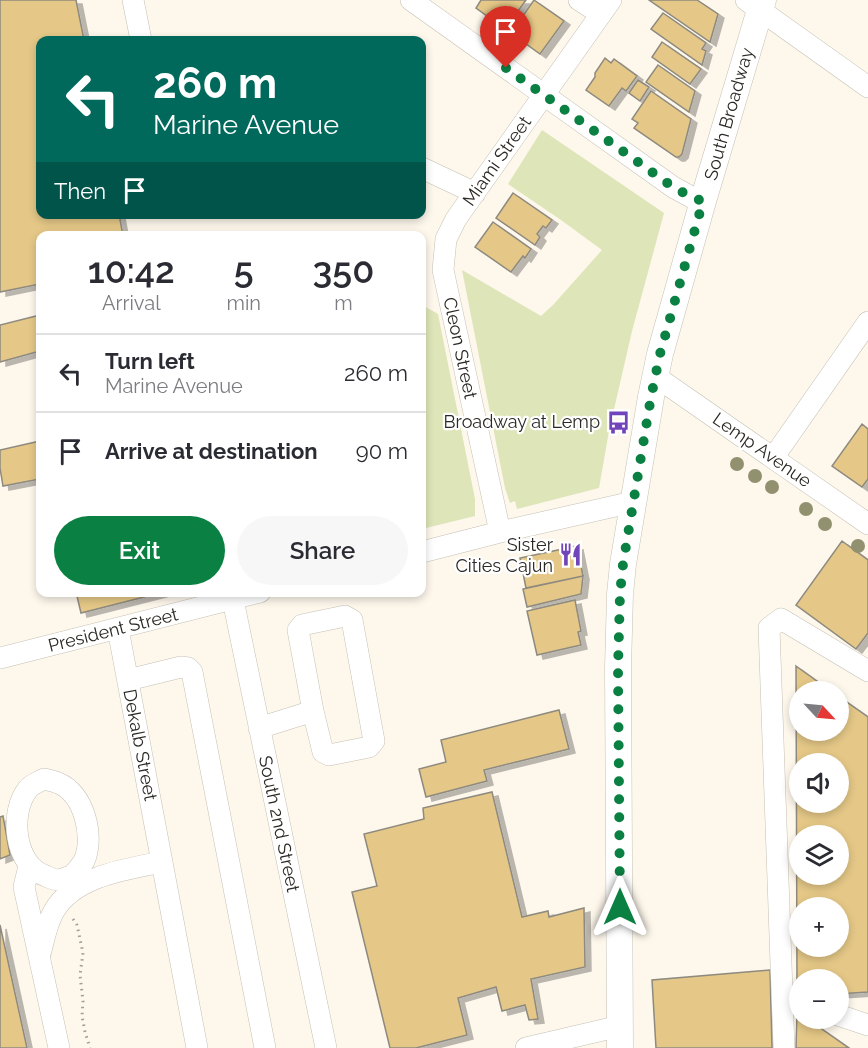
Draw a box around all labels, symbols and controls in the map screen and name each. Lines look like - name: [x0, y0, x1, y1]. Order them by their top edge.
- pin: [480, 6, 531, 68]
- icon: arrive: [489, 15, 522, 48]
- street label: South Broadway: [700, 45, 758, 183]
- text: 260 m: [153, 59, 277, 108]
- icon: left: [54, 60, 132, 138]
- text: Marine Avenue: [153, 109, 339, 140]
- street label: Miami Street: [458, 112, 535, 210]
- icon: arrive: [118, 174, 151, 207]
- text: Then: [54, 178, 106, 204]
- text: 10:42: [88, 249, 175, 291]
- text: 5: [234, 249, 254, 291]
- text: 350: [313, 249, 374, 291]
- text: Arrival: [102, 291, 161, 315]
- text: min: [227, 291, 261, 315]
- text: m: [334, 291, 353, 315]
- street label: Cleon Street: [439, 295, 482, 401]
- text: Turn left: [105, 348, 195, 374]
- icon: left: [54, 357, 87, 390]
- text: 260 m: [344, 360, 408, 386]
- text: Marine Avenue: [105, 374, 243, 398]
- street label: Lemp Avenue: [709, 408, 816, 492]
- bus stop icon: Broadway at Lemp: [605, 409, 631, 435]
- place label: Broadway at Lemp: [444, 411, 600, 432]
- icon: arrive: [54, 435, 87, 468]
- text: Arrive at destination: [105, 438, 318, 464]
- text: 90 m: [356, 438, 408, 464]
- button: Exit: [54, 516, 225, 585]
- button: Share: [237, 516, 408, 585]
- place label: Sister Cities Cajun: [456, 534, 554, 576]
- restaurant icon: Sister Cities Cajun: [558, 542, 584, 568]
- street label: President Street: [46, 603, 180, 656]
- north arrow: [789, 681, 849, 741]
- map controls: [789, 681, 849, 1029]
- street label: Dekalb Street: [119, 687, 162, 802]
- button: sound: [789, 753, 849, 813]
- street label: South 2nd Street: [255, 754, 304, 894]
- button: layers: [789, 825, 849, 885]
- position arrow: [588, 875, 652, 939]
- button: +: [789, 897, 849, 957]
- button: −: [789, 969, 849, 1029]

